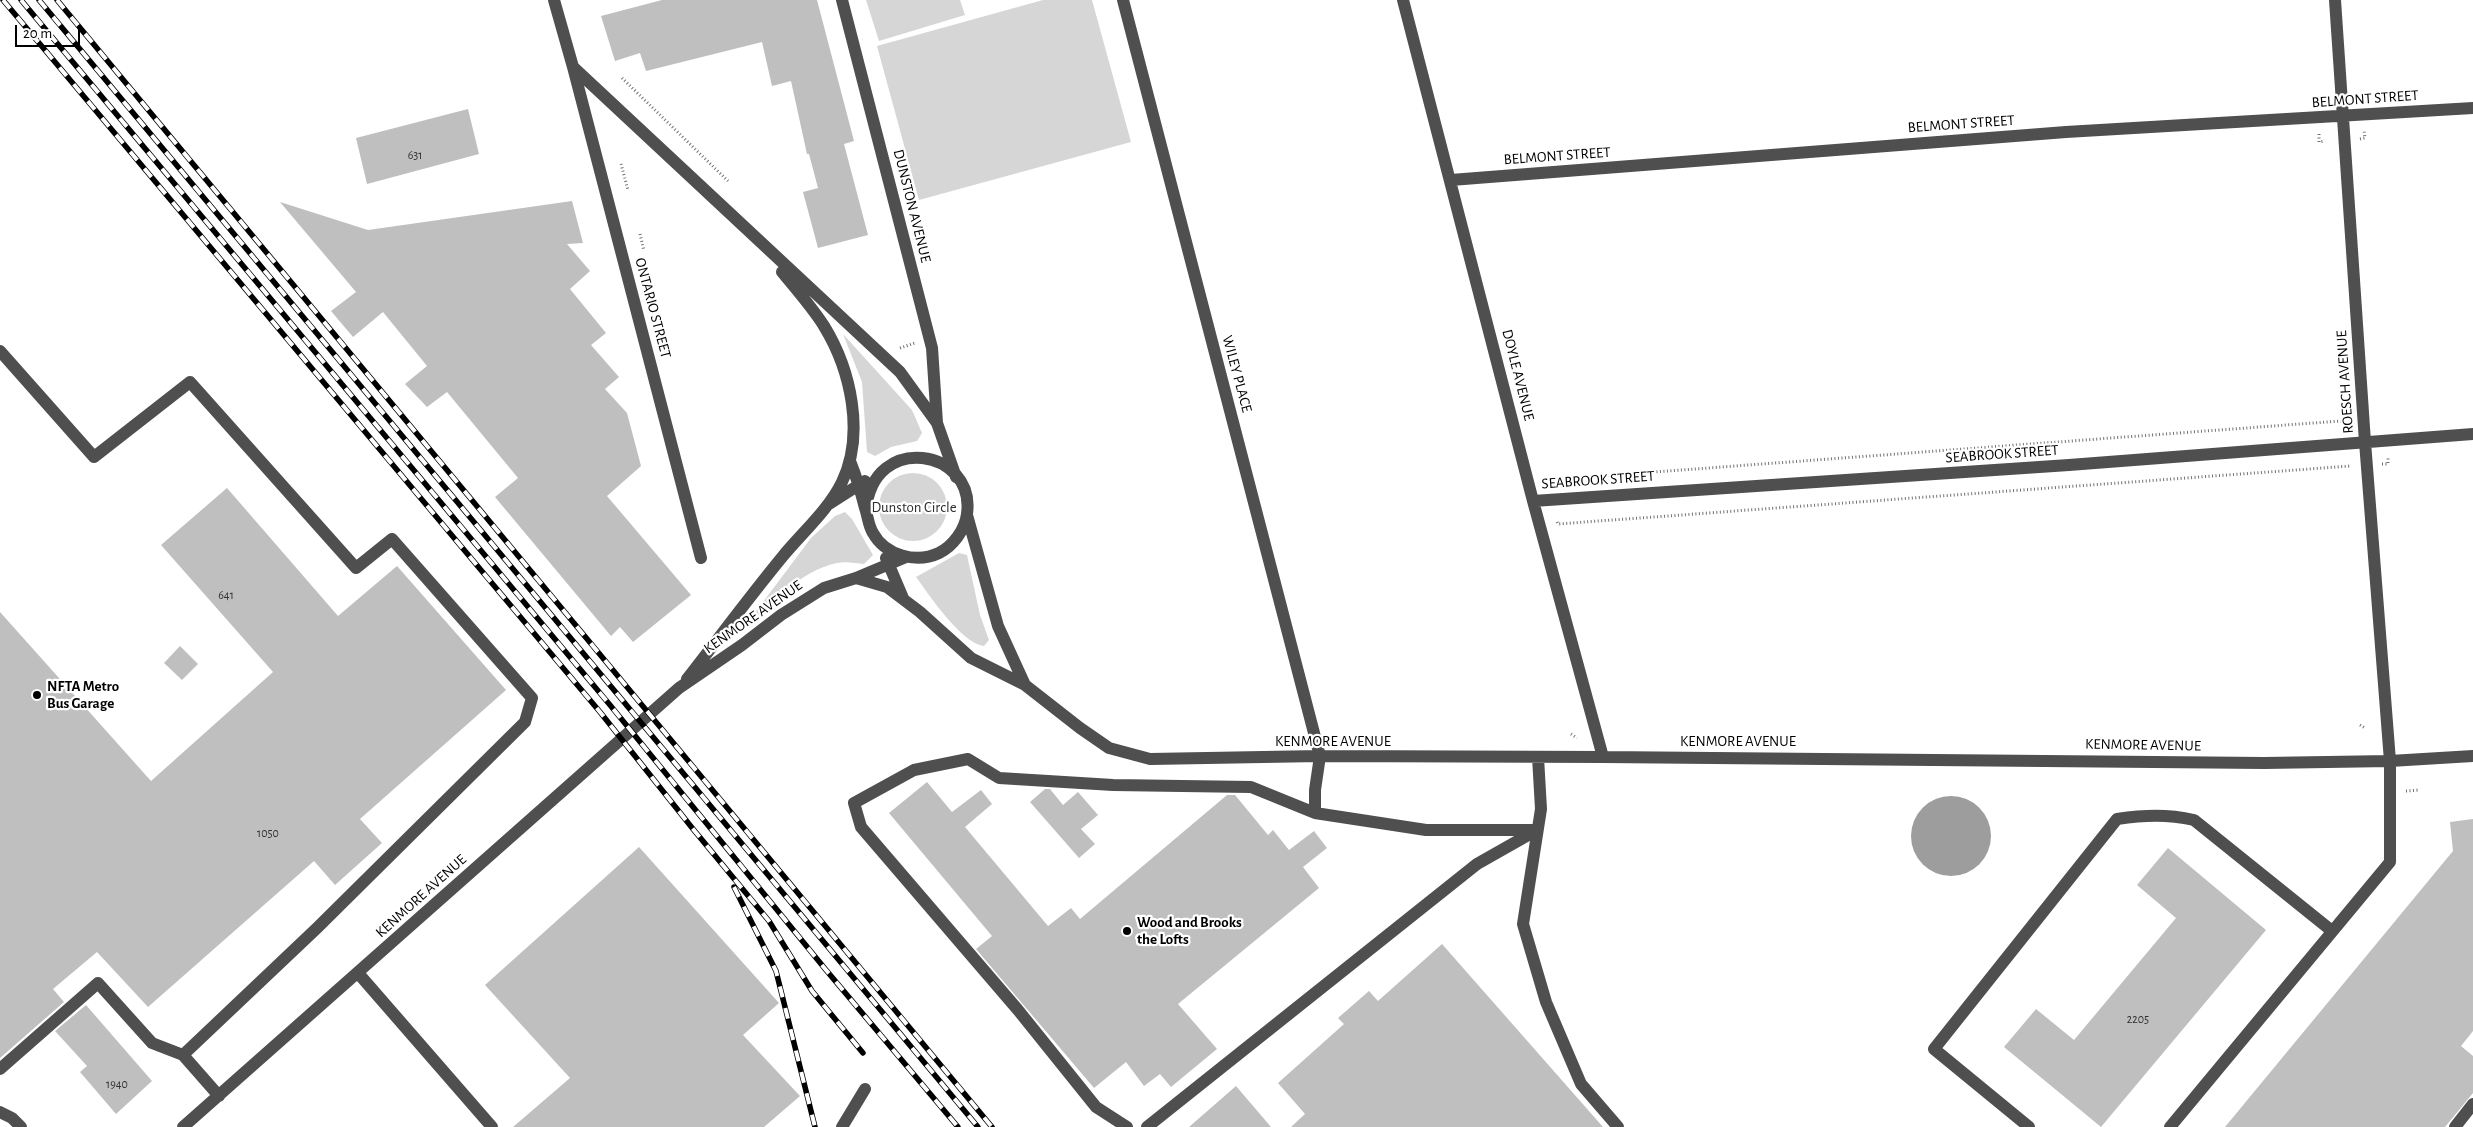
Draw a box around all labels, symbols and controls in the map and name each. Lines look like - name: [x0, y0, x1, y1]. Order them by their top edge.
- scale bar: [18, 15, 82, 47]
- text: 20 m: [23, 26, 52, 41]
- street label: BELMONT STREET: [2311, 86, 2419, 112]
- street label: BELMONT STREET: [1907, 111, 2015, 137]
- street label: BELMONT STREET: [1503, 143, 1611, 169]
- house number: 631: [408, 148, 422, 162]
- street label: DUNSTON AVENUE: [889, 148, 935, 264]
- street label: ONTARIO STREET: [631, 256, 675, 360]
- street label: DOYLE AVENUE: [1498, 327, 1538, 423]
- street label: ROESCH AVENUE: [2332, 330, 2358, 434]
- street label: WILEY PLACE: [1218, 334, 1256, 414]
- street label: SEABROOK STREET: [1945, 441, 2059, 467]
- street label: SEABROOK STREET: [1541, 467, 1655, 493]
- park label: Dunston Circle: [871, 498, 957, 516]
- street label: KENMORE AVENUE: [700, 576, 806, 658]
- house number: 641: [218, 588, 234, 602]
- place label: NFTA Metro Bus Garage: [47, 677, 119, 712]
- marker: NFTA Metro Bus Garage: [31, 689, 43, 701]
- street label: KENMORE AVENUE: [1275, 732, 1391, 750]
- street label: KENMORE AVENUE: [1680, 732, 1796, 750]
- street label: KENMORE AVENUE: [2085, 735, 2201, 755]
- house number: 1050: [257, 826, 279, 840]
- street label: KENMORE AVENUE: [372, 851, 470, 941]
- place label: Wood and Brooks the Lofts: [1137, 913, 1242, 948]
- marker: Wood and Brooks the Lofts: [1121, 925, 1133, 937]
- house number: 2205: [2127, 1012, 2149, 1026]
- house number: 1940: [106, 1077, 128, 1091]

